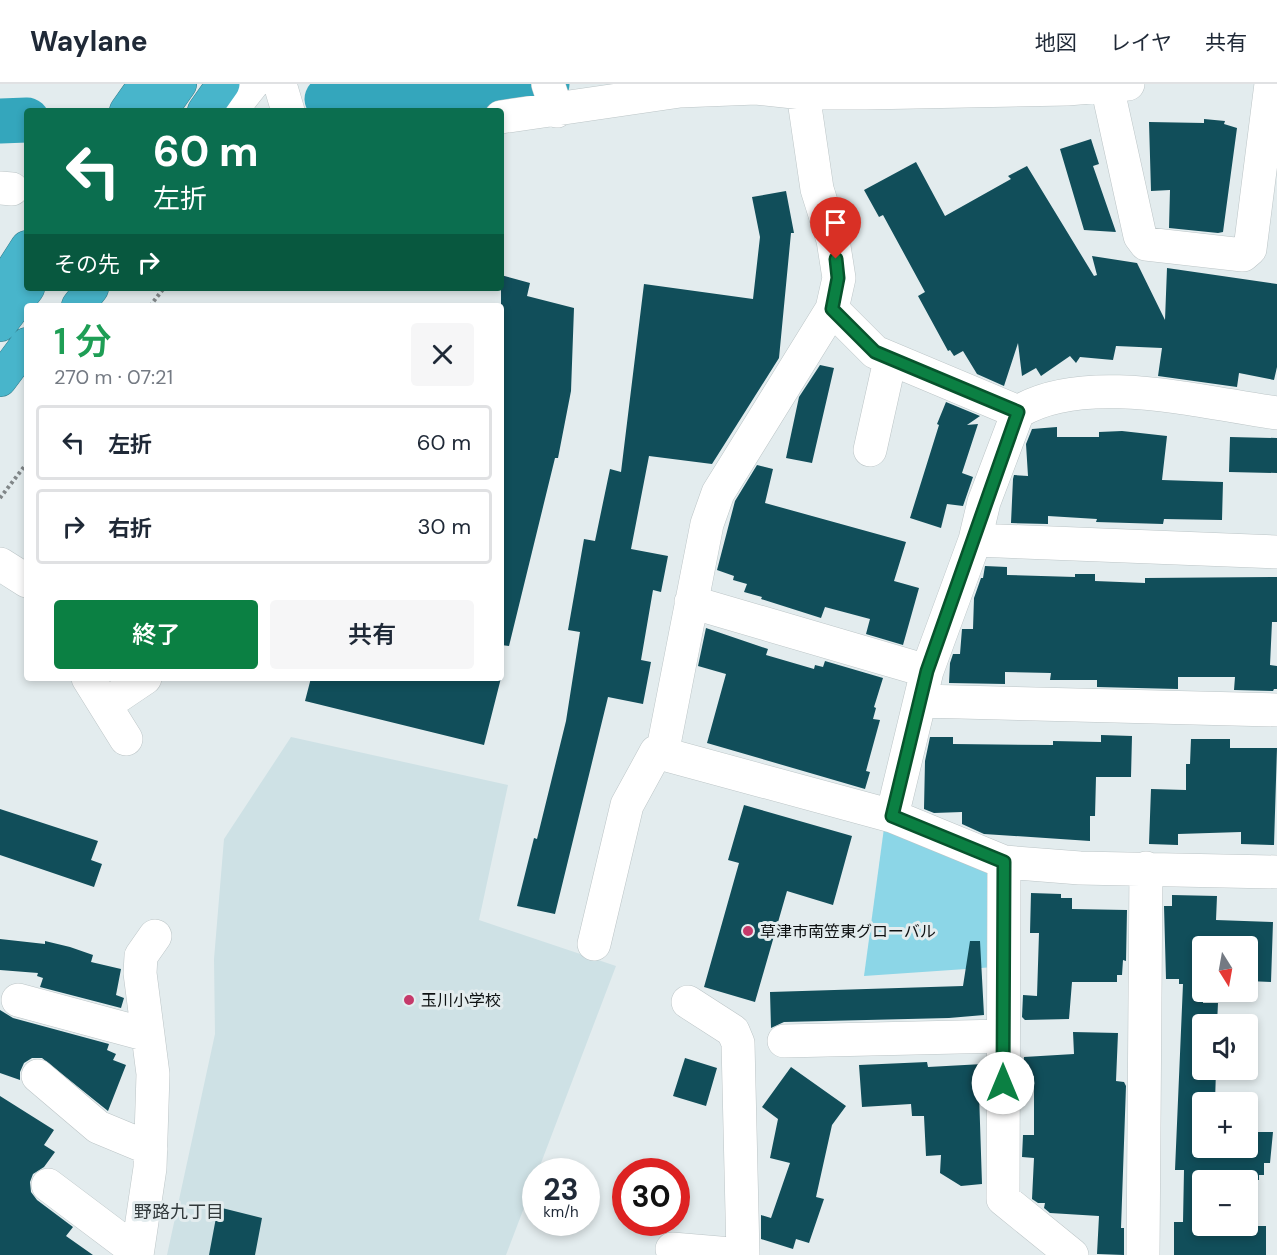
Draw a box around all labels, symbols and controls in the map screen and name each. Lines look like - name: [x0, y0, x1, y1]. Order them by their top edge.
- text: Waylane: [30, 23, 148, 60]
- text: 地図: [1035, 29, 1077, 57]
- text: レイヤ: [1110, 29, 1172, 57]
- text: 共有: [1205, 29, 1247, 57]
- text: 60 m: [153, 124, 259, 179]
- icon: left: [54, 132, 132, 210]
- text: 左折: [153, 181, 207, 216]
- pin: [810, 197, 861, 259]
- icon: arrive: [819, 206, 852, 239]
- icon: right: [132, 246, 165, 279]
- text: その先: [54, 250, 120, 279]
- text: 1 分: [54, 318, 111, 365]
- button: close: [411, 323, 474, 386]
- text: 270 m · 07:21: [54, 364, 173, 390]
- icon: left: [57, 426, 90, 459]
- text: 60 m: [417, 428, 471, 457]
- text: 左折: [108, 430, 152, 459]
- icon: right: [57, 510, 90, 543]
- text: 30 m: [417, 512, 471, 541]
- text: 右折: [108, 514, 152, 543]
- button: 終了: [54, 600, 258, 669]
- button: 共有: [270, 600, 474, 669]
- place label: 草津市南笠東グローバル: [760, 921, 936, 942]
- marker: 草津市南笠東グローバル: [741, 924, 755, 938]
- north arrow: [1192, 936, 1258, 1002]
- map controls: [1192, 936, 1258, 1236]
- place label: 玉川小学校: [421, 990, 501, 1011]
- marker: 玉川小学校: [402, 993, 416, 1007]
- button: sound: [1192, 1014, 1258, 1080]
- position arrow: [971, 1051, 1035, 1115]
- button: +: [1192, 1092, 1258, 1158]
- speed limit sign: 30: [612, 1158, 690, 1236]
- text: 23: [543, 1170, 579, 1209]
- button: −: [1192, 1170, 1258, 1236]
- district label: 野路九丁目: [134, 1200, 224, 1224]
- text: km/h: [543, 1202, 579, 1222]

